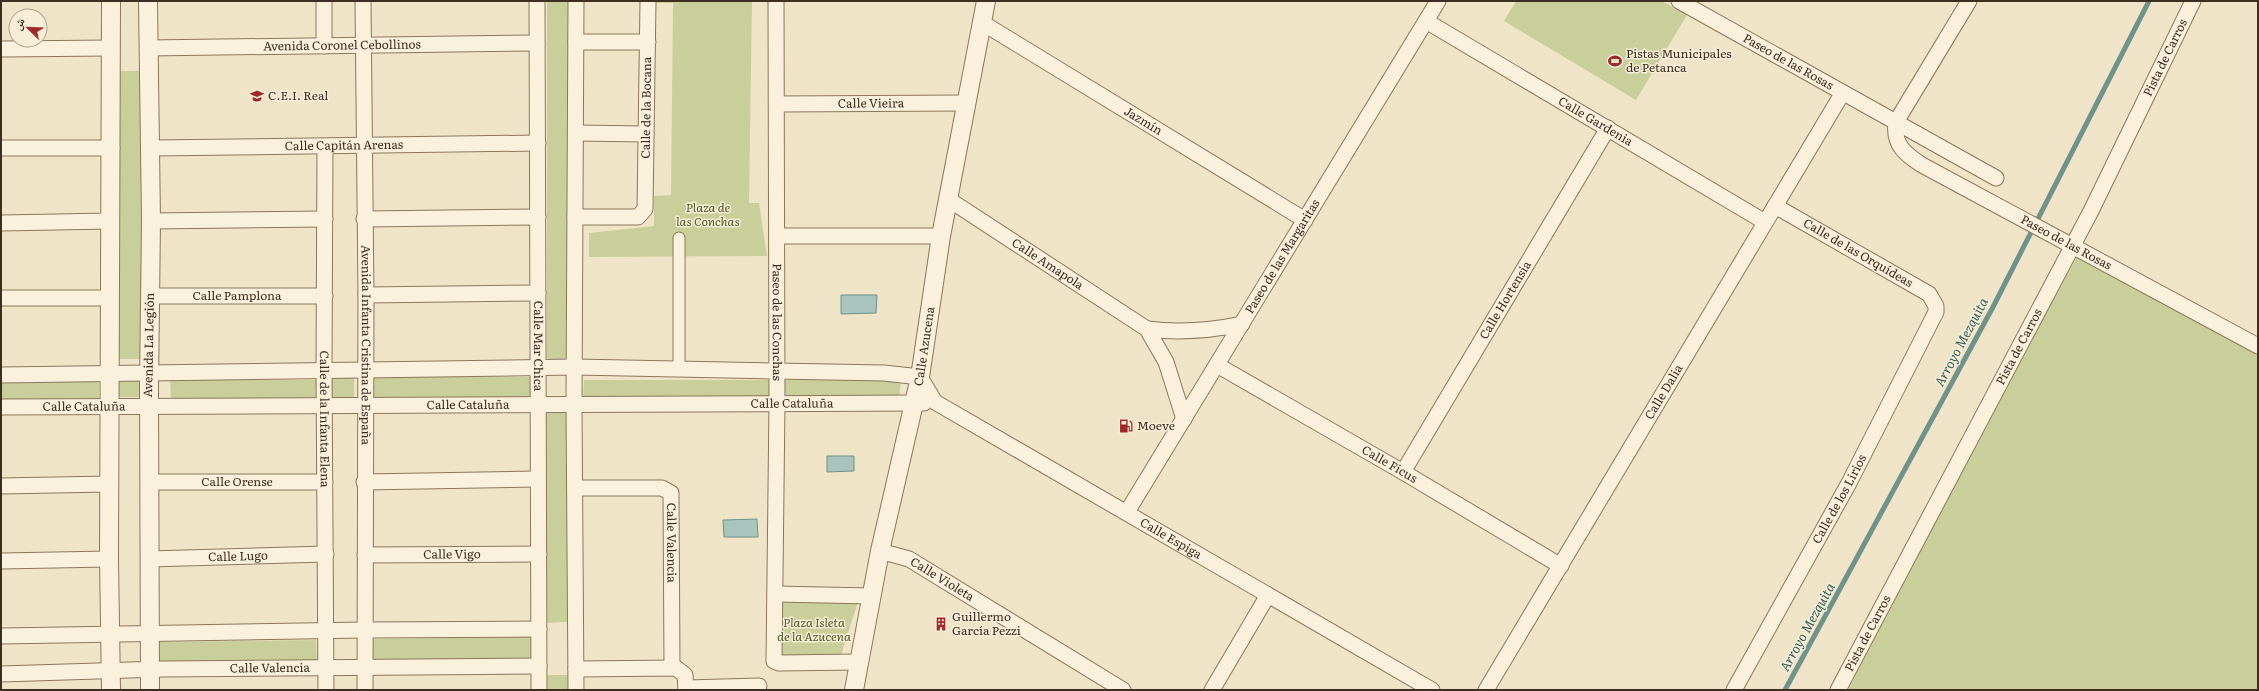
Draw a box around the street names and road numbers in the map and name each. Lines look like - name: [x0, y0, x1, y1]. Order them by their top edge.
- street label: Pista de Carros: [2138, 15, 2191, 99]
- street label: Paseo de las Rosas: [1740, 29, 1838, 94]
- street label: Avenida Coronel Cebollinos: [263, 34, 421, 55]
- street label: Calle de la Bocana: [636, 56, 655, 159]
- street label: Calle Gardenia: [1555, 91, 1637, 150]
- street label: Calle Vieira: [838, 93, 905, 112]
- street label: Jazmín: [1121, 102, 1166, 139]
- street label: Calle Capitán Arenas: [285, 135, 404, 154]
- street label: Paseo de las Margaritas: [1240, 195, 1324, 317]
- street label: Paseo de las Rosas: [2018, 210, 2116, 274]
- street label: Calle de las Orquídeas: [1800, 213, 1917, 291]
- street label: Calle Amapola: [1009, 233, 1088, 294]
- street label: Avenida Infanta Cristina de España: [357, 245, 376, 446]
- street label: Calle Hortensia: [1474, 257, 1535, 342]
- street label: Paseo de las Conchas: [769, 263, 787, 381]
- street label: Calle Pamplona: [193, 286, 282, 304]
- street label: Avenida La Legión: [138, 292, 158, 398]
- street label: Calle Mar Chica: [530, 301, 548, 392]
- street label: Calle Azucena: [908, 305, 938, 388]
- street label: Pista de Carros: [1991, 305, 2046, 388]
- street label: Calle de la Infanta Elena: [316, 350, 335, 488]
- street label: Calle Dalia: [1640, 360, 1687, 423]
- street label: Calle Cataluña: [751, 393, 834, 412]
- street label: Calle Cataluña: [427, 395, 510, 413]
- street label: Calle Cataluña: [43, 396, 126, 415]
- street label: Calle Ficus: [1359, 440, 1422, 487]
- street label: Calle de los Lirios: [1807, 450, 1870, 547]
- street label: Calle Orense: [201, 472, 273, 490]
- street label: Calle Valencia: [663, 503, 682, 583]
- street label: Calle Espiga: [1137, 513, 1206, 563]
- street label: Calle Vigo: [423, 544, 481, 563]
- street label: Calle Lugo: [208, 546, 268, 565]
- street label: Calle Violeta: [907, 552, 979, 605]
- street label: Pista de Carros: [1839, 591, 1895, 674]
- street label: Calle Valencia: [230, 658, 311, 676]

